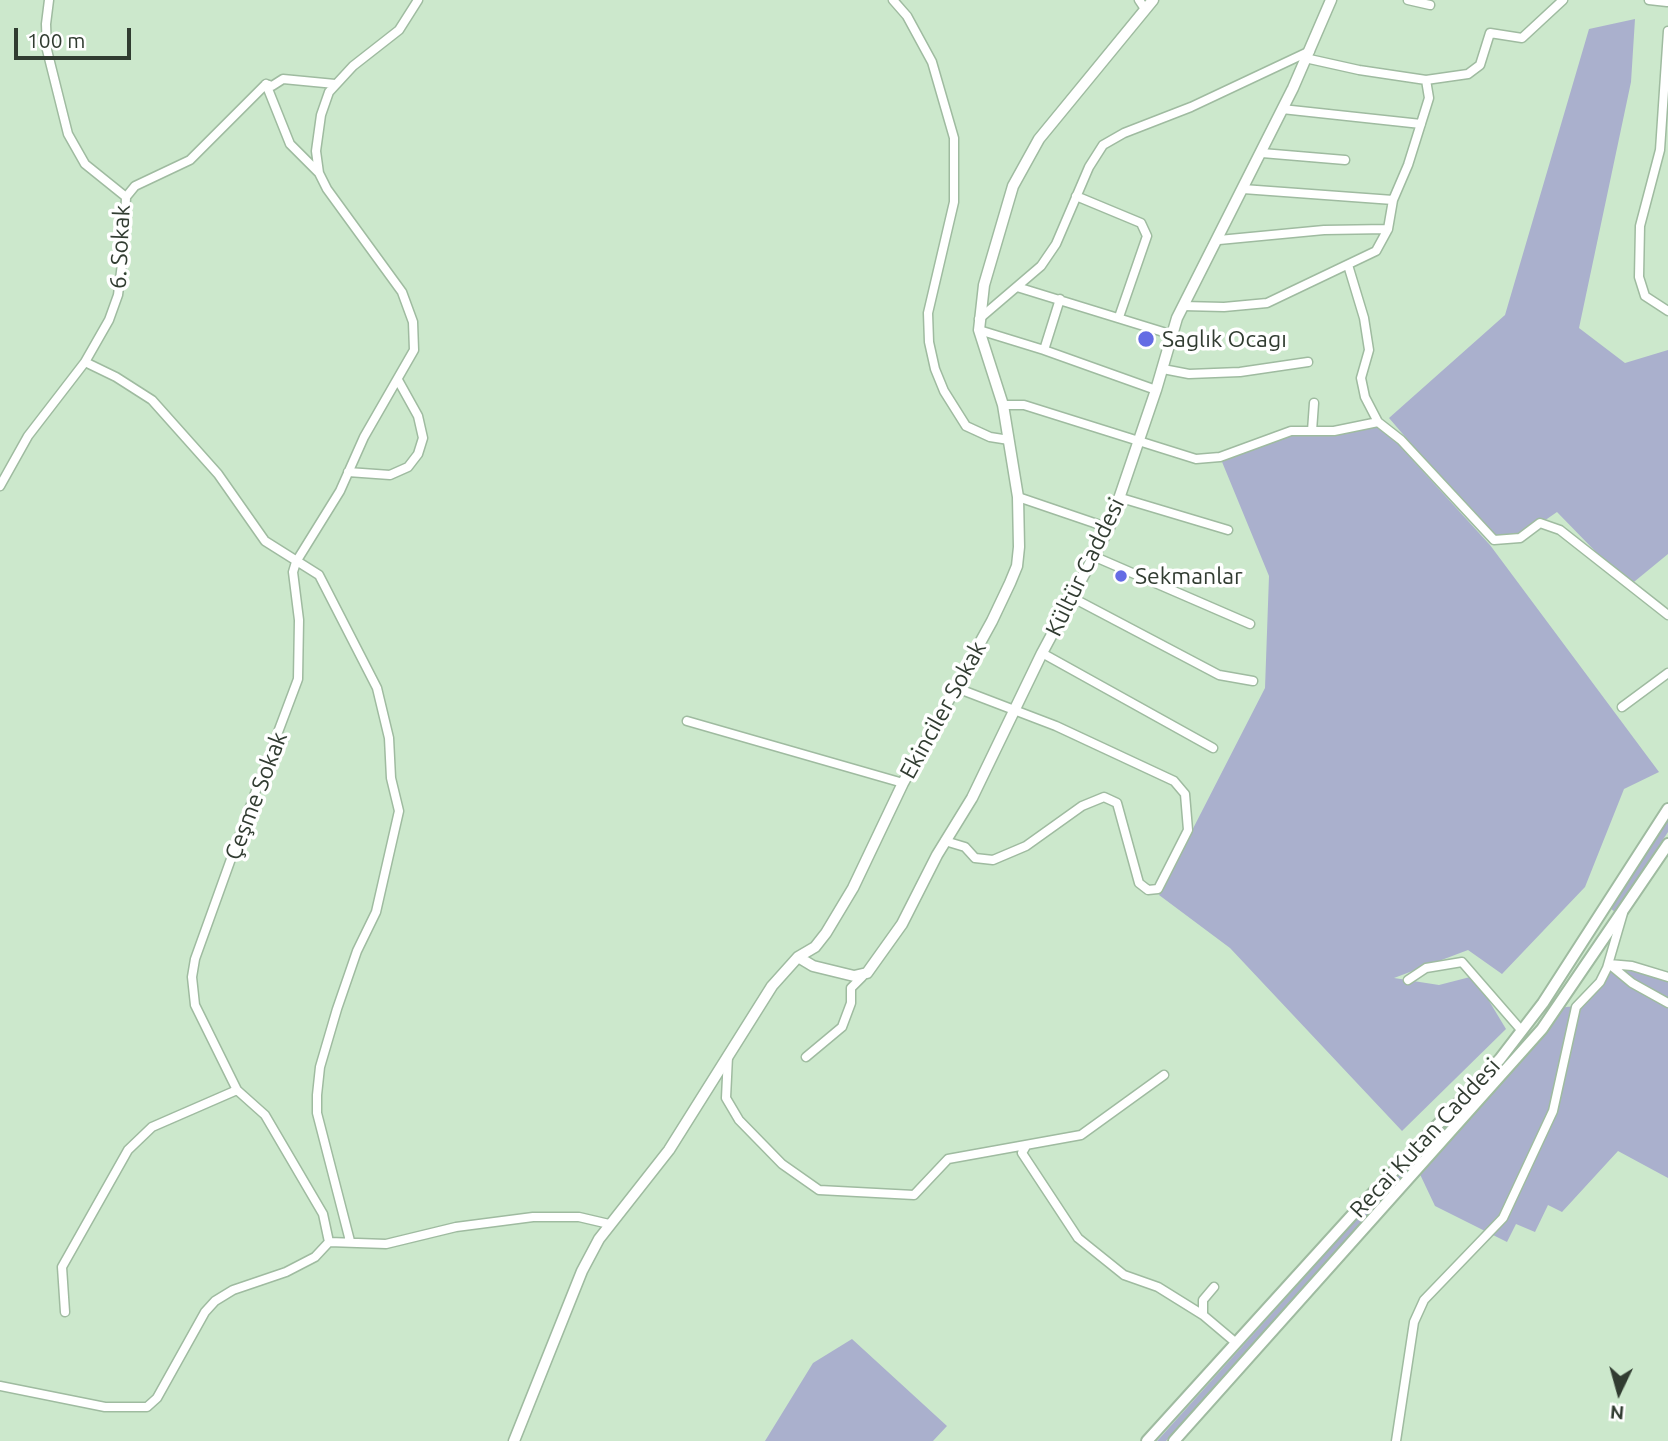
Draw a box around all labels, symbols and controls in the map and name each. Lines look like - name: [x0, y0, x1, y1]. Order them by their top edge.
- scale bar: [18, 14, 135, 58]
- text: 100 m: [27, 28, 85, 52]
- street label: 6. Sokak: [104, 204, 136, 290]
- place label: Saglık Ocagı: [1162, 325, 1287, 353]
- marker: Saglık Ocagı: [1136, 329, 1156, 349]
- street label: Kültür Caddesi: [1040, 493, 1130, 641]
- place label: Sekmanlar: [1135, 562, 1243, 590]
- marker: Sekmanlar: [1113, 568, 1129, 584]
- street label: Ekinciler Sokak: [894, 637, 992, 783]
- street label: Çeşme Sokak: [219, 728, 293, 864]
- street label: Recai Kutan Caddesi: [1344, 1053, 1506, 1223]
- north arrow: [1584, 1357, 1654, 1427]
- text: N: [1609, 1401, 1625, 1424]

